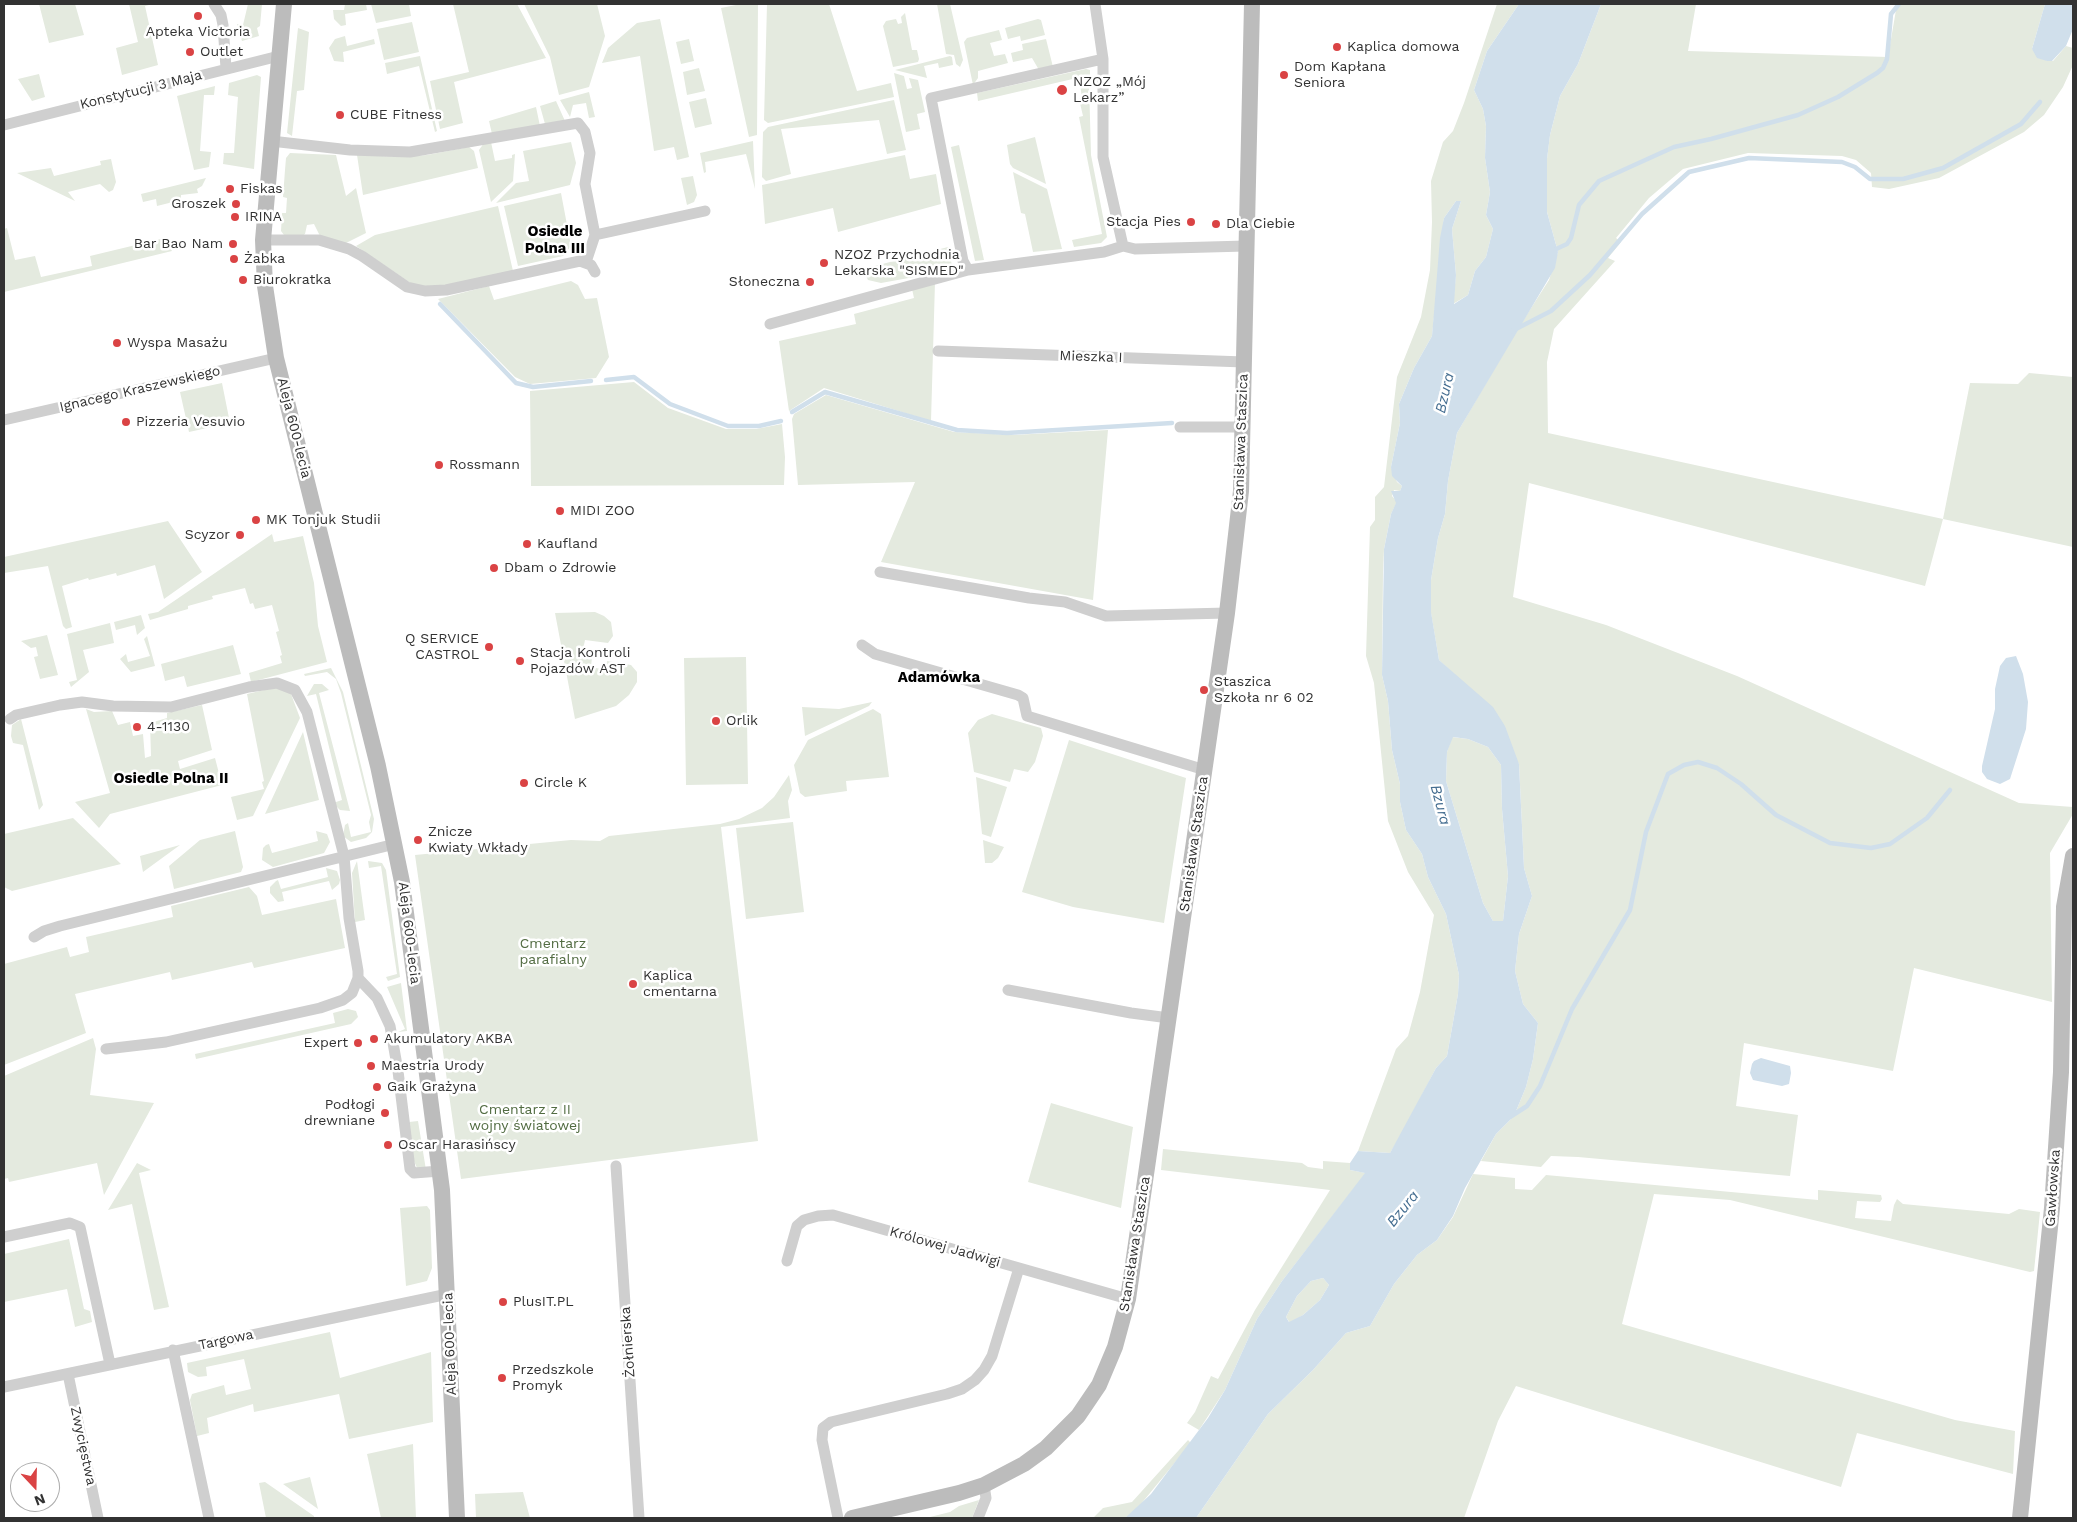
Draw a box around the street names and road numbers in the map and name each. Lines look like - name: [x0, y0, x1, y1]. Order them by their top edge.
- street label: Konstytucji 3 Maja: [78, 67, 204, 113]
- street label: Mieszka I: [1059, 348, 1123, 366]
- street label: Ignacego Kraszewskiego: [58, 362, 222, 416]
- street label: Stanisława Staszica: [1230, 373, 1252, 511]
- street label: Aleja 600-lecia: [273, 376, 315, 480]
- street label: Stanisława Staszica: [1176, 775, 1212, 913]
- street label: Aleja 600-lecia: [394, 881, 424, 985]
- street label: Gawłowska: [2042, 1149, 2064, 1227]
- street label: Stanisława Staszica: [1116, 1175, 1154, 1313]
- street label: Królowej Jadwigi: [888, 1223, 1002, 1271]
- street label: Aleja 600-lecia: [440, 1292, 460, 1396]
- street label: Żołnierska: [617, 1306, 639, 1378]
- street label: Targowa: [197, 1326, 255, 1354]
- street label: Zwycięstwa: [66, 1405, 100, 1487]

